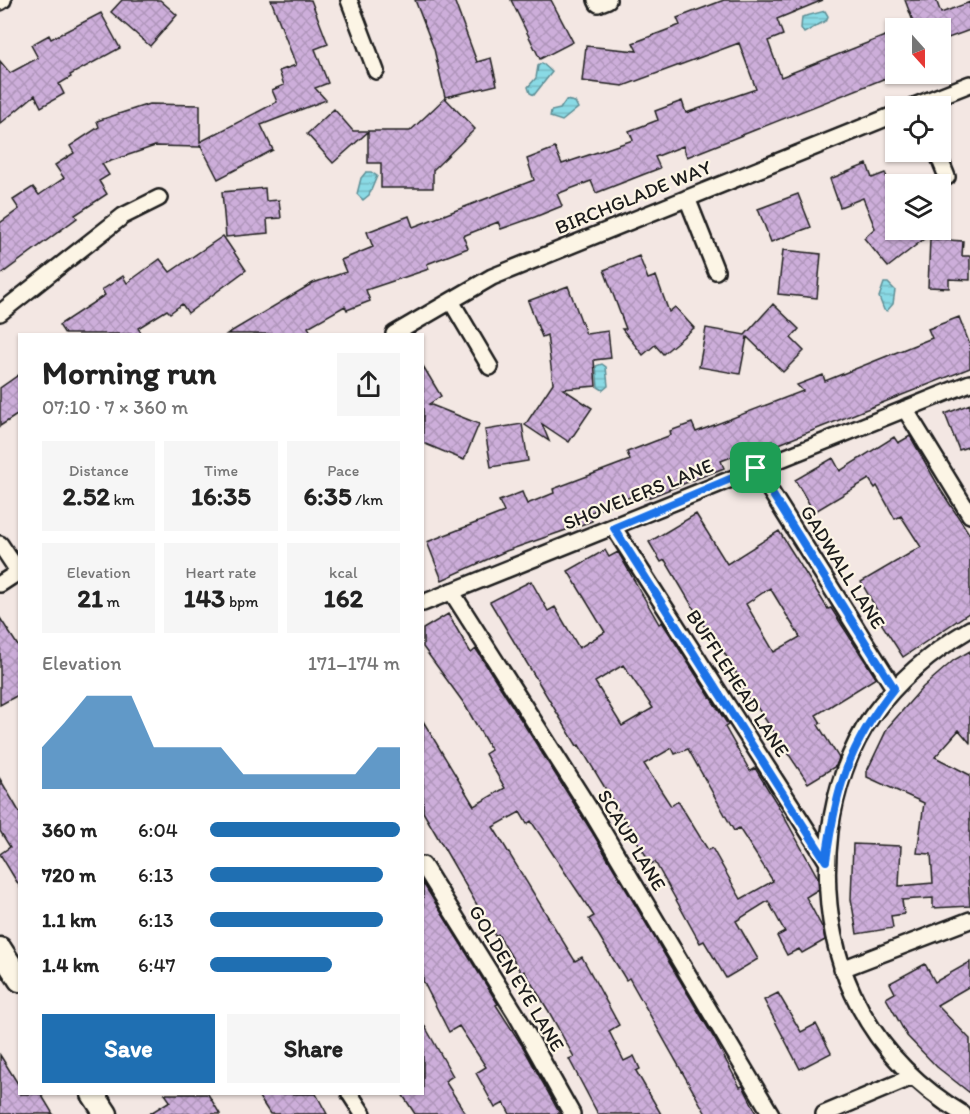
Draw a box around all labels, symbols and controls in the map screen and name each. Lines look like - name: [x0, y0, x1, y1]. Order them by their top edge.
- north arrow: [885, 18, 951, 84]
- map controls: [885, 18, 951, 240]
- button: locate: [885, 96, 951, 162]
- street label: BIRCHGLADE WAY: [551, 154, 715, 239]
- button: layers: [885, 174, 951, 240]
- text: Morning run: [42, 353, 217, 392]
- button: share: [337, 353, 400, 416]
- text: 07:10 · 7 × 360 m: [42, 395, 188, 419]
- pin: [730, 442, 781, 493]
- icon: arrive: [739, 451, 772, 484]
- street label: SHOVELERS LANE: [560, 453, 716, 535]
- text: Distance: [69, 461, 129, 480]
- text: Time: [204, 461, 238, 480]
- text: Pace: [327, 461, 359, 480]
- text: 2.52: [63, 480, 110, 512]
- text: 16:35: [191, 480, 251, 512]
- text: 6:35: [304, 480, 352, 512]
- text: km: [110, 490, 135, 509]
- text: /km: [352, 490, 383, 509]
- street label: GADWALL LANE: [795, 501, 891, 633]
- text: Elevation: [67, 563, 130, 582]
- text: Heart rate: [186, 563, 256, 582]
- text: kcal: [329, 563, 358, 582]
- text: 21: [77, 582, 103, 614]
- text: 143: [183, 582, 225, 614]
- text: 162: [324, 582, 363, 614]
- text: m: [103, 592, 120, 611]
- text: bpm: [225, 592, 259, 611]
- street label: BUFFLEHEAD LANE: [681, 605, 795, 761]
- text: Elevation: [42, 651, 121, 675]
- text: 171–174 m: [308, 651, 400, 675]
- street label: SCAUP LANE: [592, 785, 672, 895]
- text: 360 m: [42, 818, 97, 842]
- text: 6:04: [138, 818, 178, 842]
- text: 720 m: [42, 863, 96, 887]
- text: 6:13: [138, 863, 174, 887]
- street label: GOLDEN EYE LANE: [464, 901, 570, 1055]
- text: 1.1 km: [42, 908, 96, 932]
- text: 6:13: [138, 908, 174, 932]
- text: 1.4 km: [42, 953, 99, 977]
- text: 6:47: [138, 953, 175, 977]
- button: Save: [42, 1014, 215, 1083]
- button: Share: [227, 1014, 400, 1083]

